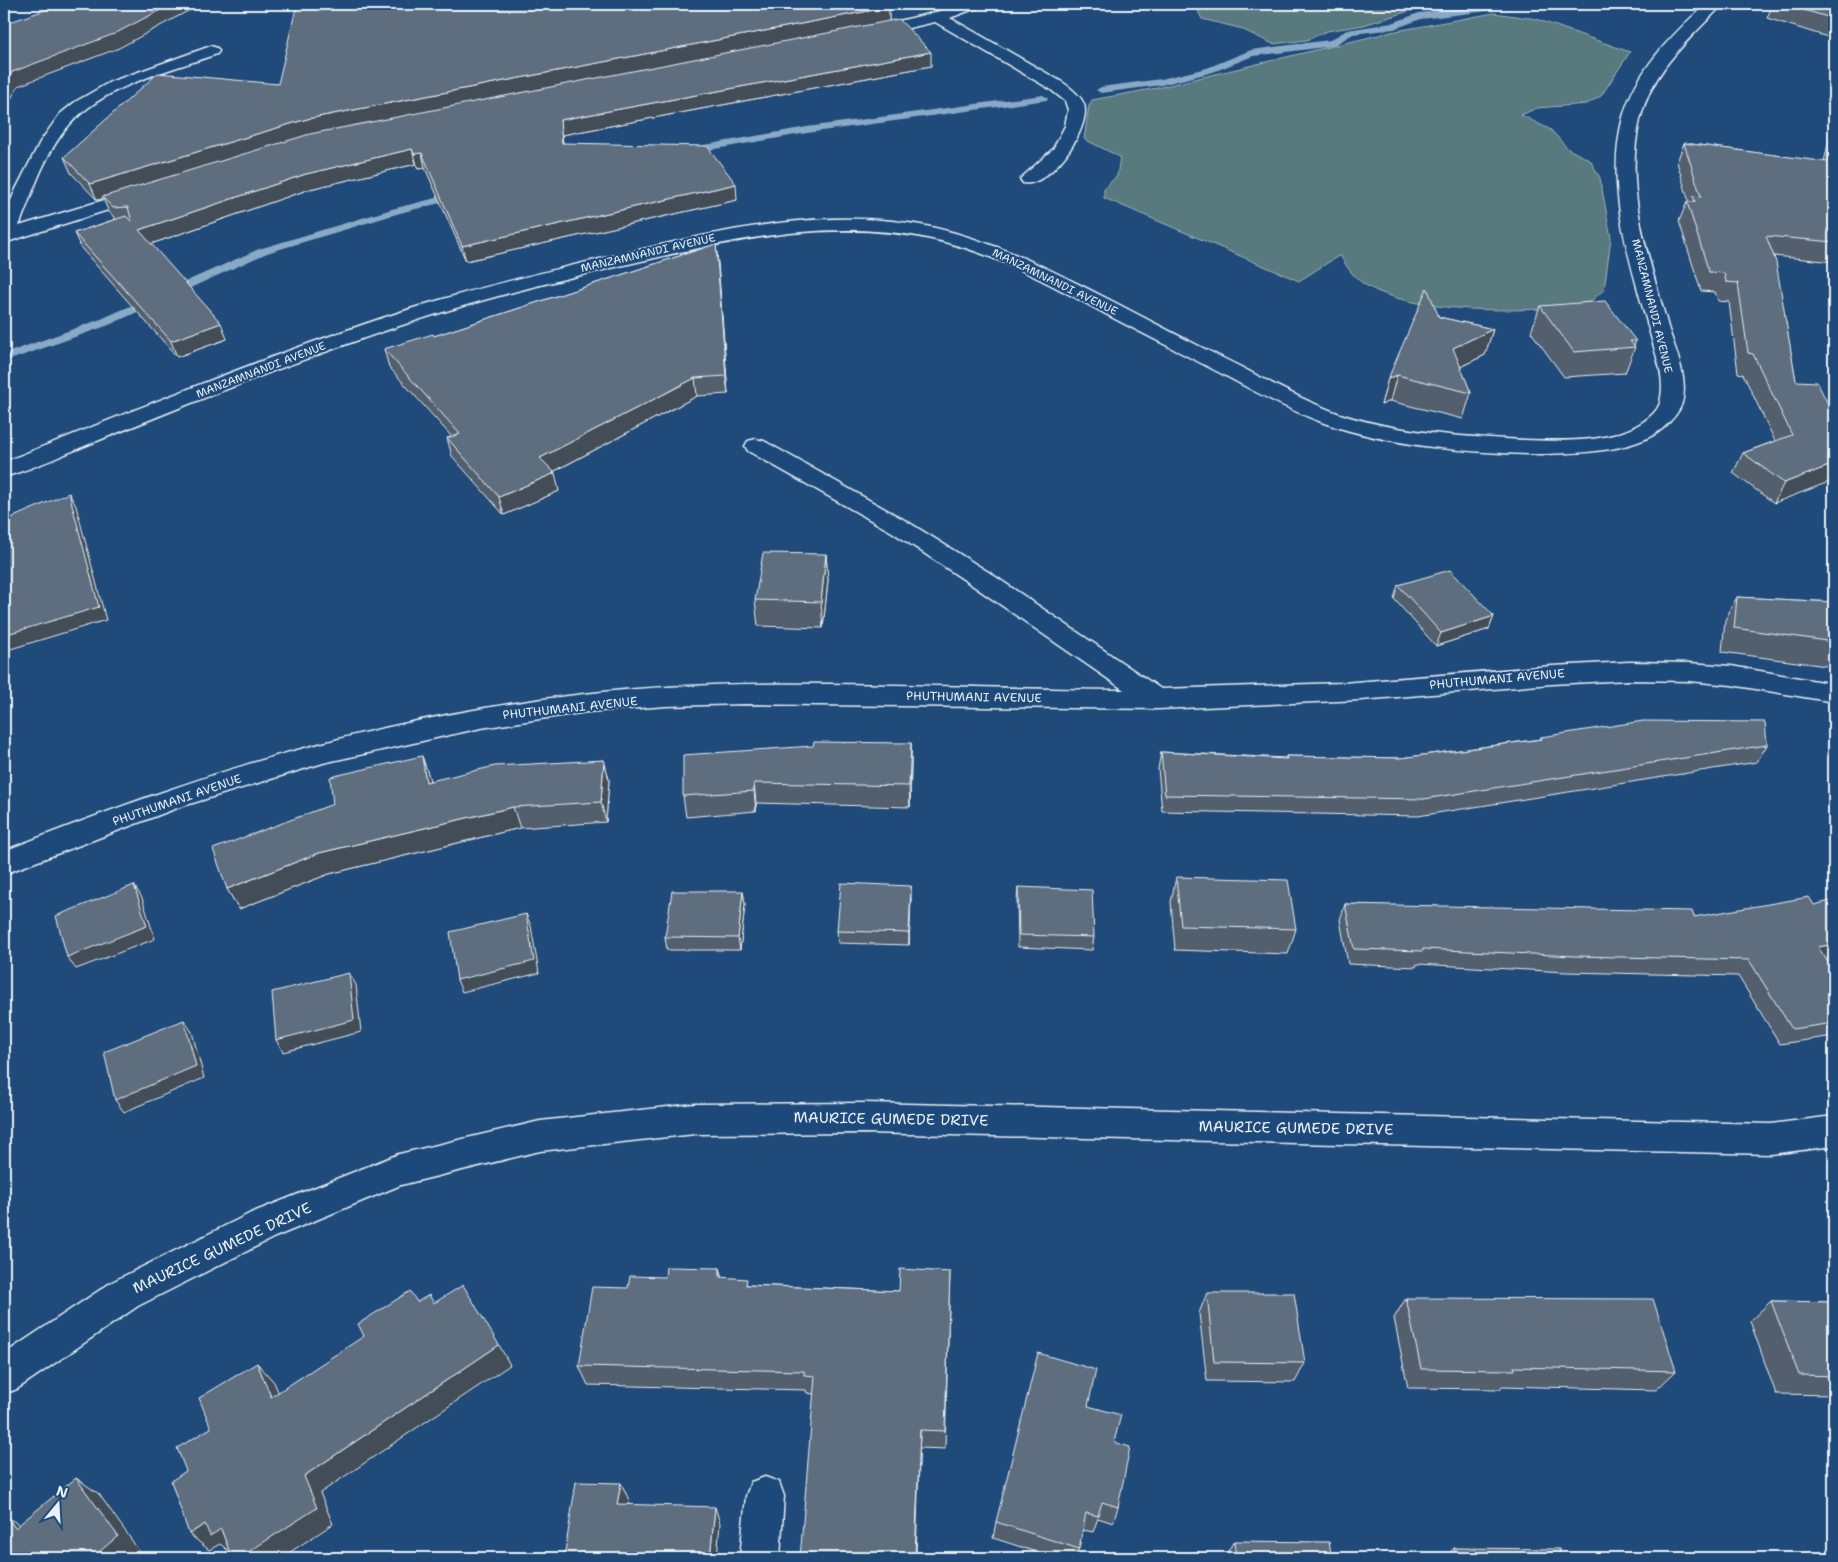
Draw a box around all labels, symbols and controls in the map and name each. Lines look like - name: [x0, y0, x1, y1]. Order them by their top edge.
- street label: MANZAMNANDI AVENUE: [579, 230, 717, 276]
- street label: MANZAMNANDI AVENUE: [1628, 237, 1676, 375]
- street label: MANZAMNANDI AVENUE: [990, 245, 1120, 319]
- street label: MANZAMNANDI AVENUE: [194, 338, 328, 402]
- street label: PHUTHUMANI AVENUE: [1429, 665, 1565, 693]
- street label: PHUTHUMANI AVENUE: [906, 688, 1042, 706]
- street label: PHUTHUMANI AVENUE: [502, 693, 638, 723]
- street label: PHUTHUMANI AVENUE: [110, 770, 244, 830]
- street label: MAURICE GUMEDE DRIVE: [793, 1107, 989, 1131]
- street label: MAURICE GUMEDE DRIVE: [1198, 1116, 1394, 1140]
- street label: MAURICE GUMEDE DRIVE: [129, 1198, 315, 1298]
- north arrow: [32, 1480, 82, 1530]
- text: N: [54, 1481, 70, 1502]

